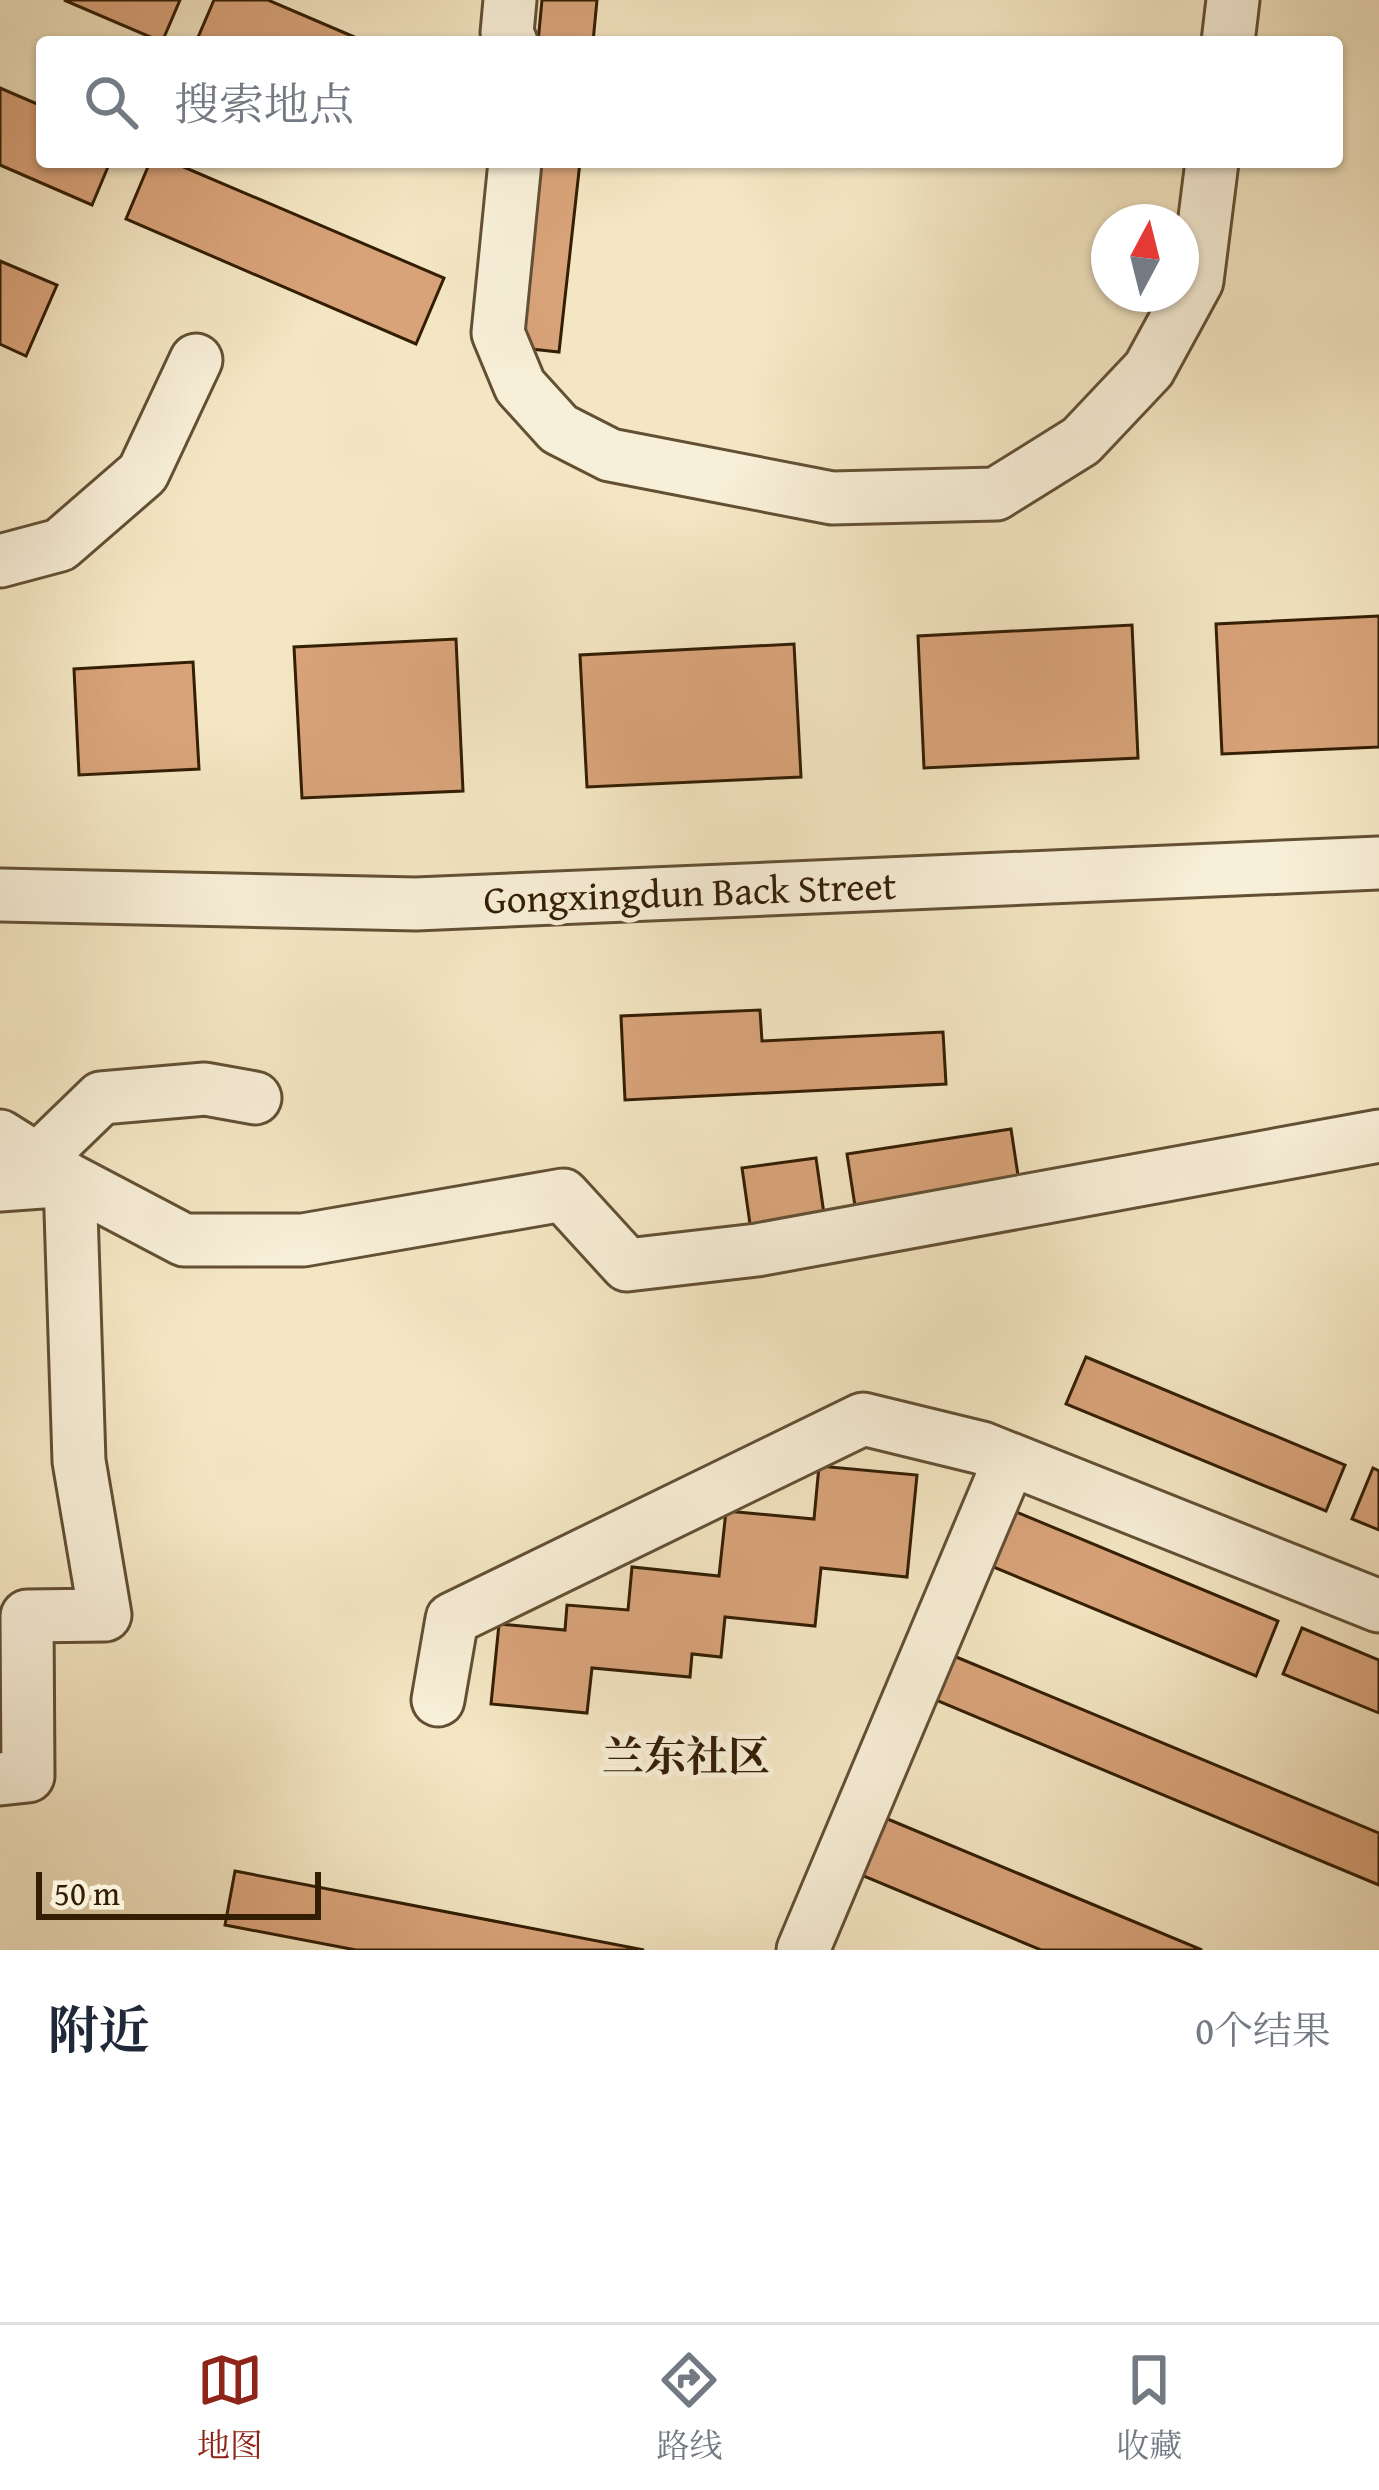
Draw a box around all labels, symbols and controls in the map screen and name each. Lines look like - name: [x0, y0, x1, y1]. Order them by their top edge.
- search box: [36, 36, 1343, 168]
- icon: search: [78, 69, 144, 135]
- text: 搜索地点: [174, 71, 354, 136]
- north arrow: [1091, 204, 1199, 312]
- street label: Gongxingdun Back Street: [483, 856, 898, 927]
- district label: 兰东社区: [602, 1725, 770, 1786]
- scale bar: [36, 1866, 321, 1919]
- text: 50 m: [54, 1869, 120, 1917]
- text: 附近: [48, 1992, 150, 2067]
- text: 0个结果: [1195, 2001, 1331, 2058]
- tab: 地图: [197, 2347, 263, 2469]
- tab: 路线: [656, 2347, 722, 2469]
- tab: 收藏: [1116, 2347, 1182, 2469]

